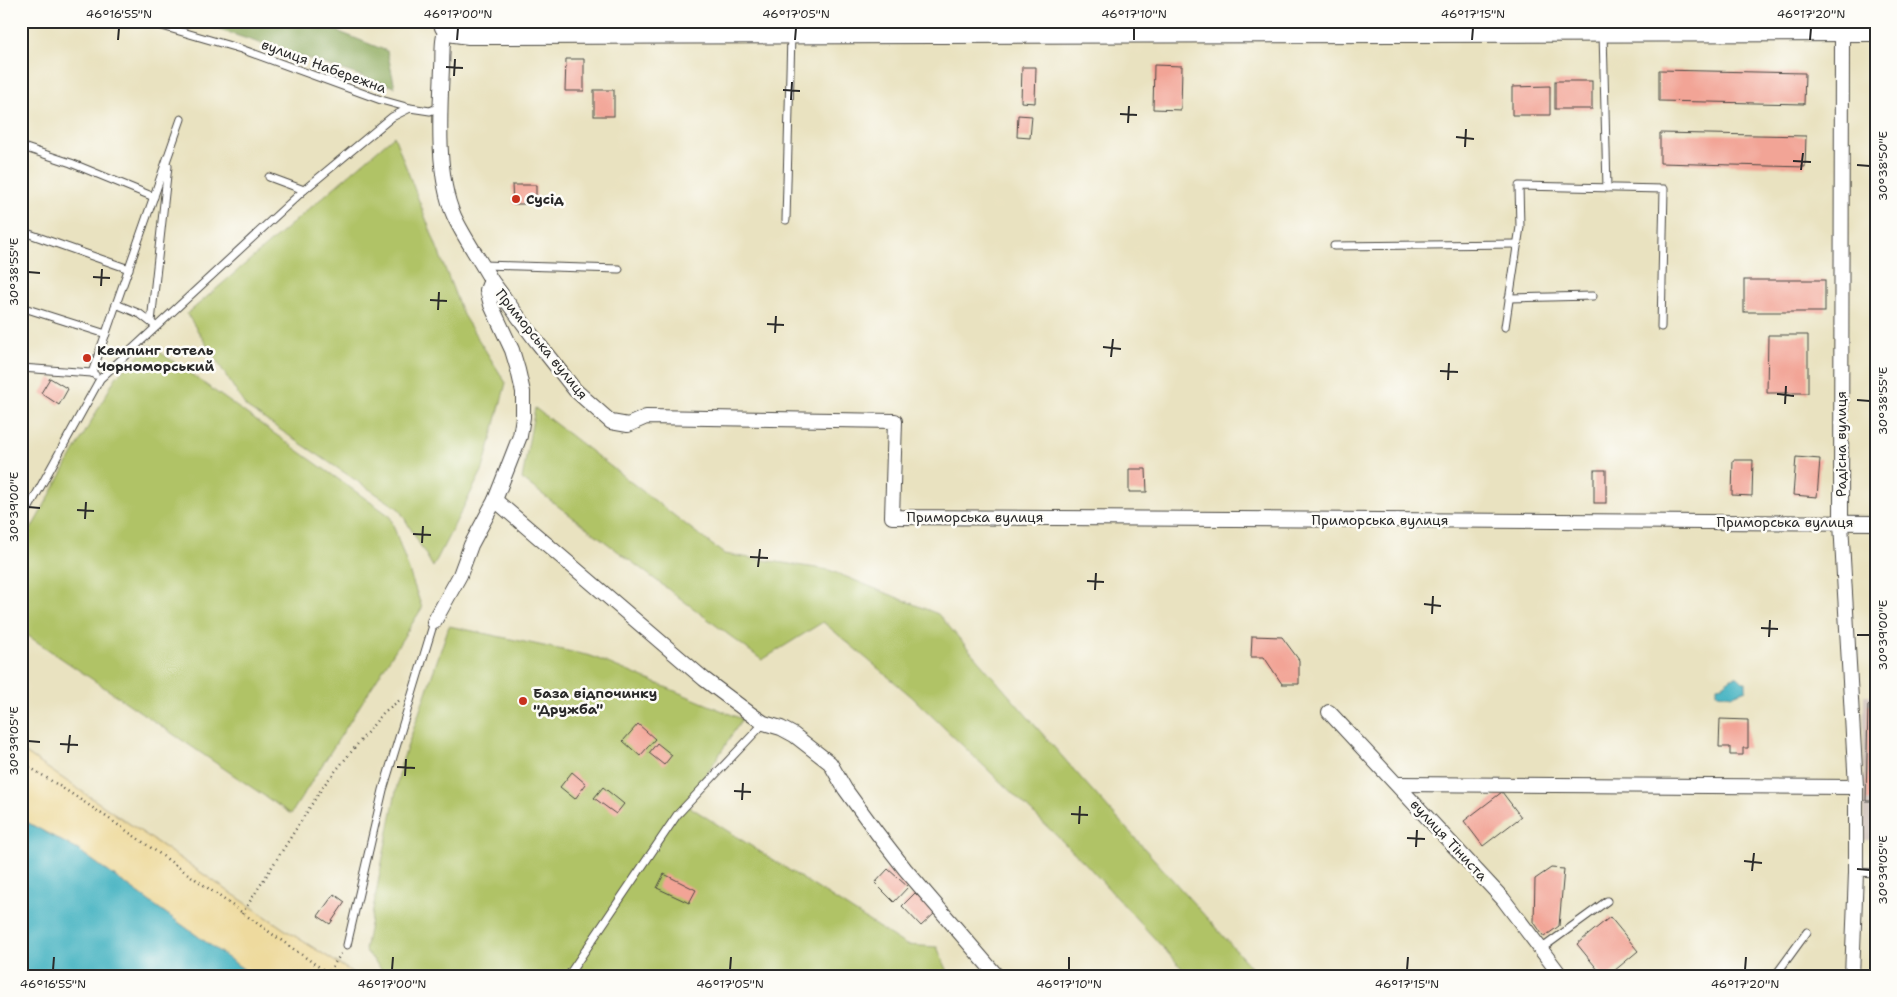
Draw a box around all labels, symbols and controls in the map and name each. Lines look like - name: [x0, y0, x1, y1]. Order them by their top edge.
- text: 46°16'55"N: [86, 6, 152, 22]
- text: 46°17'00"N: [424, 6, 492, 22]
- text: 46°17'05"N: [762, 6, 830, 22]
- text: 46°17'10"N: [1101, 6, 1167, 22]
- text: 46°17'15"N: [1441, 6, 1505, 22]
- text: 46°17'20"N: [1777, 6, 1845, 22]
- street label: вулиця Набережна: [259, 35, 389, 97]
- text: 30°38'50"E: [1875, 131, 1891, 201]
- place label: Сусід: [526, 190, 564, 208]
- marker: Сусід: [510, 193, 522, 205]
- text: 30°38'55"E: [6, 238, 22, 306]
- street label: Приморська вулиця: [492, 285, 592, 403]
- place label: Кемпинг готель Чорноморський: [97, 341, 214, 375]
- marker: Кемпинг готель Чорноморський: [81, 352, 93, 364]
- text: 30°38'55"E: [1875, 367, 1891, 435]
- street label: Радісна вулиця: [1832, 391, 1850, 497]
- text: 30°39'00"E: [6, 472, 22, 542]
- street label: Приморська вулиця: [907, 508, 1043, 526]
- street label: Приморська вулиця: [1312, 511, 1448, 529]
- street label: Приморська вулиця: [1717, 513, 1853, 531]
- text: 30°39'00"E: [1875, 600, 1891, 670]
- place label: База відпочинку "Дружба": [533, 684, 657, 718]
- marker: База відпочинку "Дружба": [517, 695, 529, 707]
- text: 30°39'05"E: [6, 706, 22, 776]
- street label: вулиця Тіниста: [1407, 796, 1492, 885]
- text: 30°39'05"E: [1875, 835, 1891, 905]
- text: 46°16'55"N: [20, 976, 86, 992]
- text: 46°17'00"N: [358, 976, 426, 992]
- text: 46°17'05"N: [696, 976, 764, 992]
- text: 46°17'10"N: [1036, 976, 1102, 992]
- text: 46°17'15"N: [1375, 976, 1439, 992]
- text: 46°17'20"N: [1711, 976, 1779, 992]

